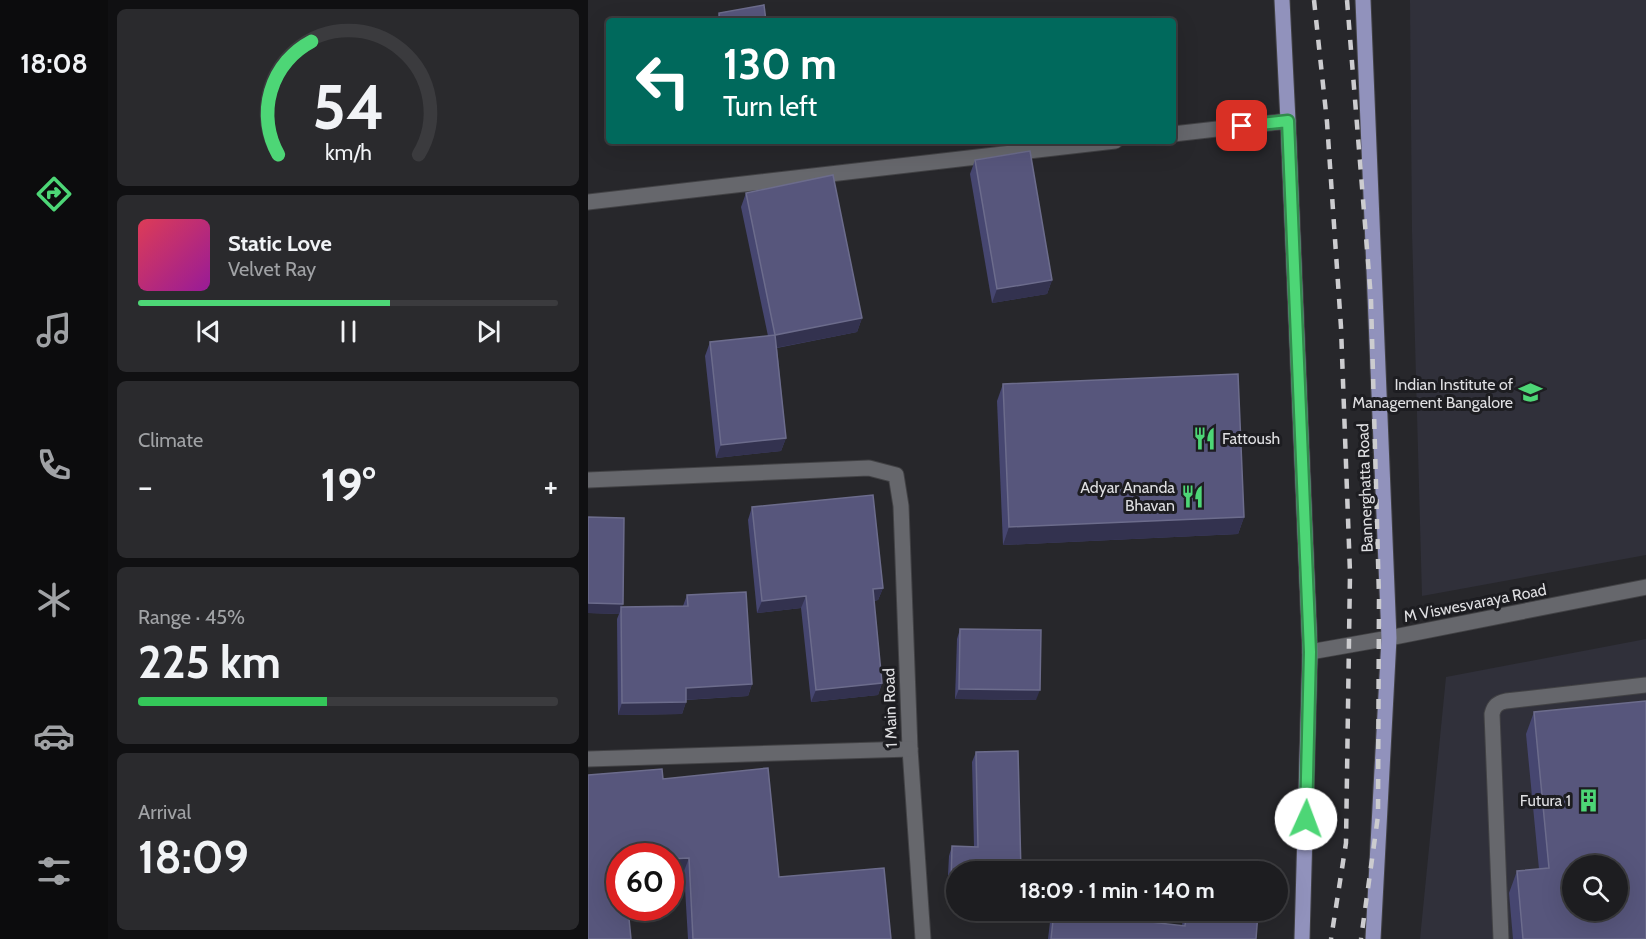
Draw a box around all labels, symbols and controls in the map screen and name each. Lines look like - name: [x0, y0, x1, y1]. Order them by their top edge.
- text: 130 m: [723, 38, 837, 90]
- icon: left: [624, 42, 702, 120]
- text: 18:08: [20, 47, 88, 80]
- text: 54: [312, 69, 384, 145]
- text: Turn left: [723, 90, 817, 123]
- pin: [1216, 100, 1267, 151]
- icon: arrive: [1225, 109, 1258, 142]
- text: km/h: [325, 139, 371, 165]
- icon: directions: [33, 173, 75, 215]
- text: Static Love: [228, 230, 332, 257]
- text: Velvet Ray: [228, 257, 316, 281]
- icon: music: [33, 309, 75, 351]
- icon: previous: [192, 315, 225, 348]
- icon: pause: [332, 315, 365, 348]
- icon: next: [472, 315, 505, 348]
- place label: Indian Institute of Management Bangalore: [1352, 375, 1514, 412]
- school or university icon: Indian Institute of Management Bangalore: [1518, 380, 1544, 406]
- street label: Bannerghatta Road: [1353, 423, 1377, 553]
- restaurant icon: Fattoush: [1191, 425, 1217, 451]
- text: Climate: [138, 428, 203, 452]
- place label: Fattoush: [1222, 429, 1280, 448]
- icon: phone: [33, 444, 75, 486]
- text: 19°: [321, 458, 375, 512]
- text: −: [138, 466, 153, 506]
- text: +: [543, 466, 558, 506]
- place label: Adyar Ananda Bhavan: [1080, 478, 1175, 515]
- restaurant icon: Adyar Ananda Bhavan: [1180, 483, 1206, 509]
- icon: climate: [33, 579, 75, 621]
- street label: M Viswesvaraya Road: [1402, 580, 1548, 626]
- text: Range · 45%: [138, 605, 245, 629]
- text: 225 km: [138, 635, 281, 689]
- street label: 1 Main Road: [879, 668, 901, 748]
- icon: car: [33, 715, 75, 757]
- position arrow: [1274, 787, 1338, 851]
- building icon: Futura 1: [1576, 787, 1602, 813]
- place label: Futura 1: [1520, 791, 1571, 810]
- text: Arrival: [138, 800, 191, 824]
- text: 18:09: [138, 830, 249, 884]
- speed limit sign: 60: [606, 843, 684, 921]
- icon: filters: [33, 850, 75, 892]
- map controls: [1562, 855, 1628, 921]
- button: search: [1562, 855, 1628, 921]
- text: 18:09 · 1 min · 140 m: [1019, 877, 1215, 904]

